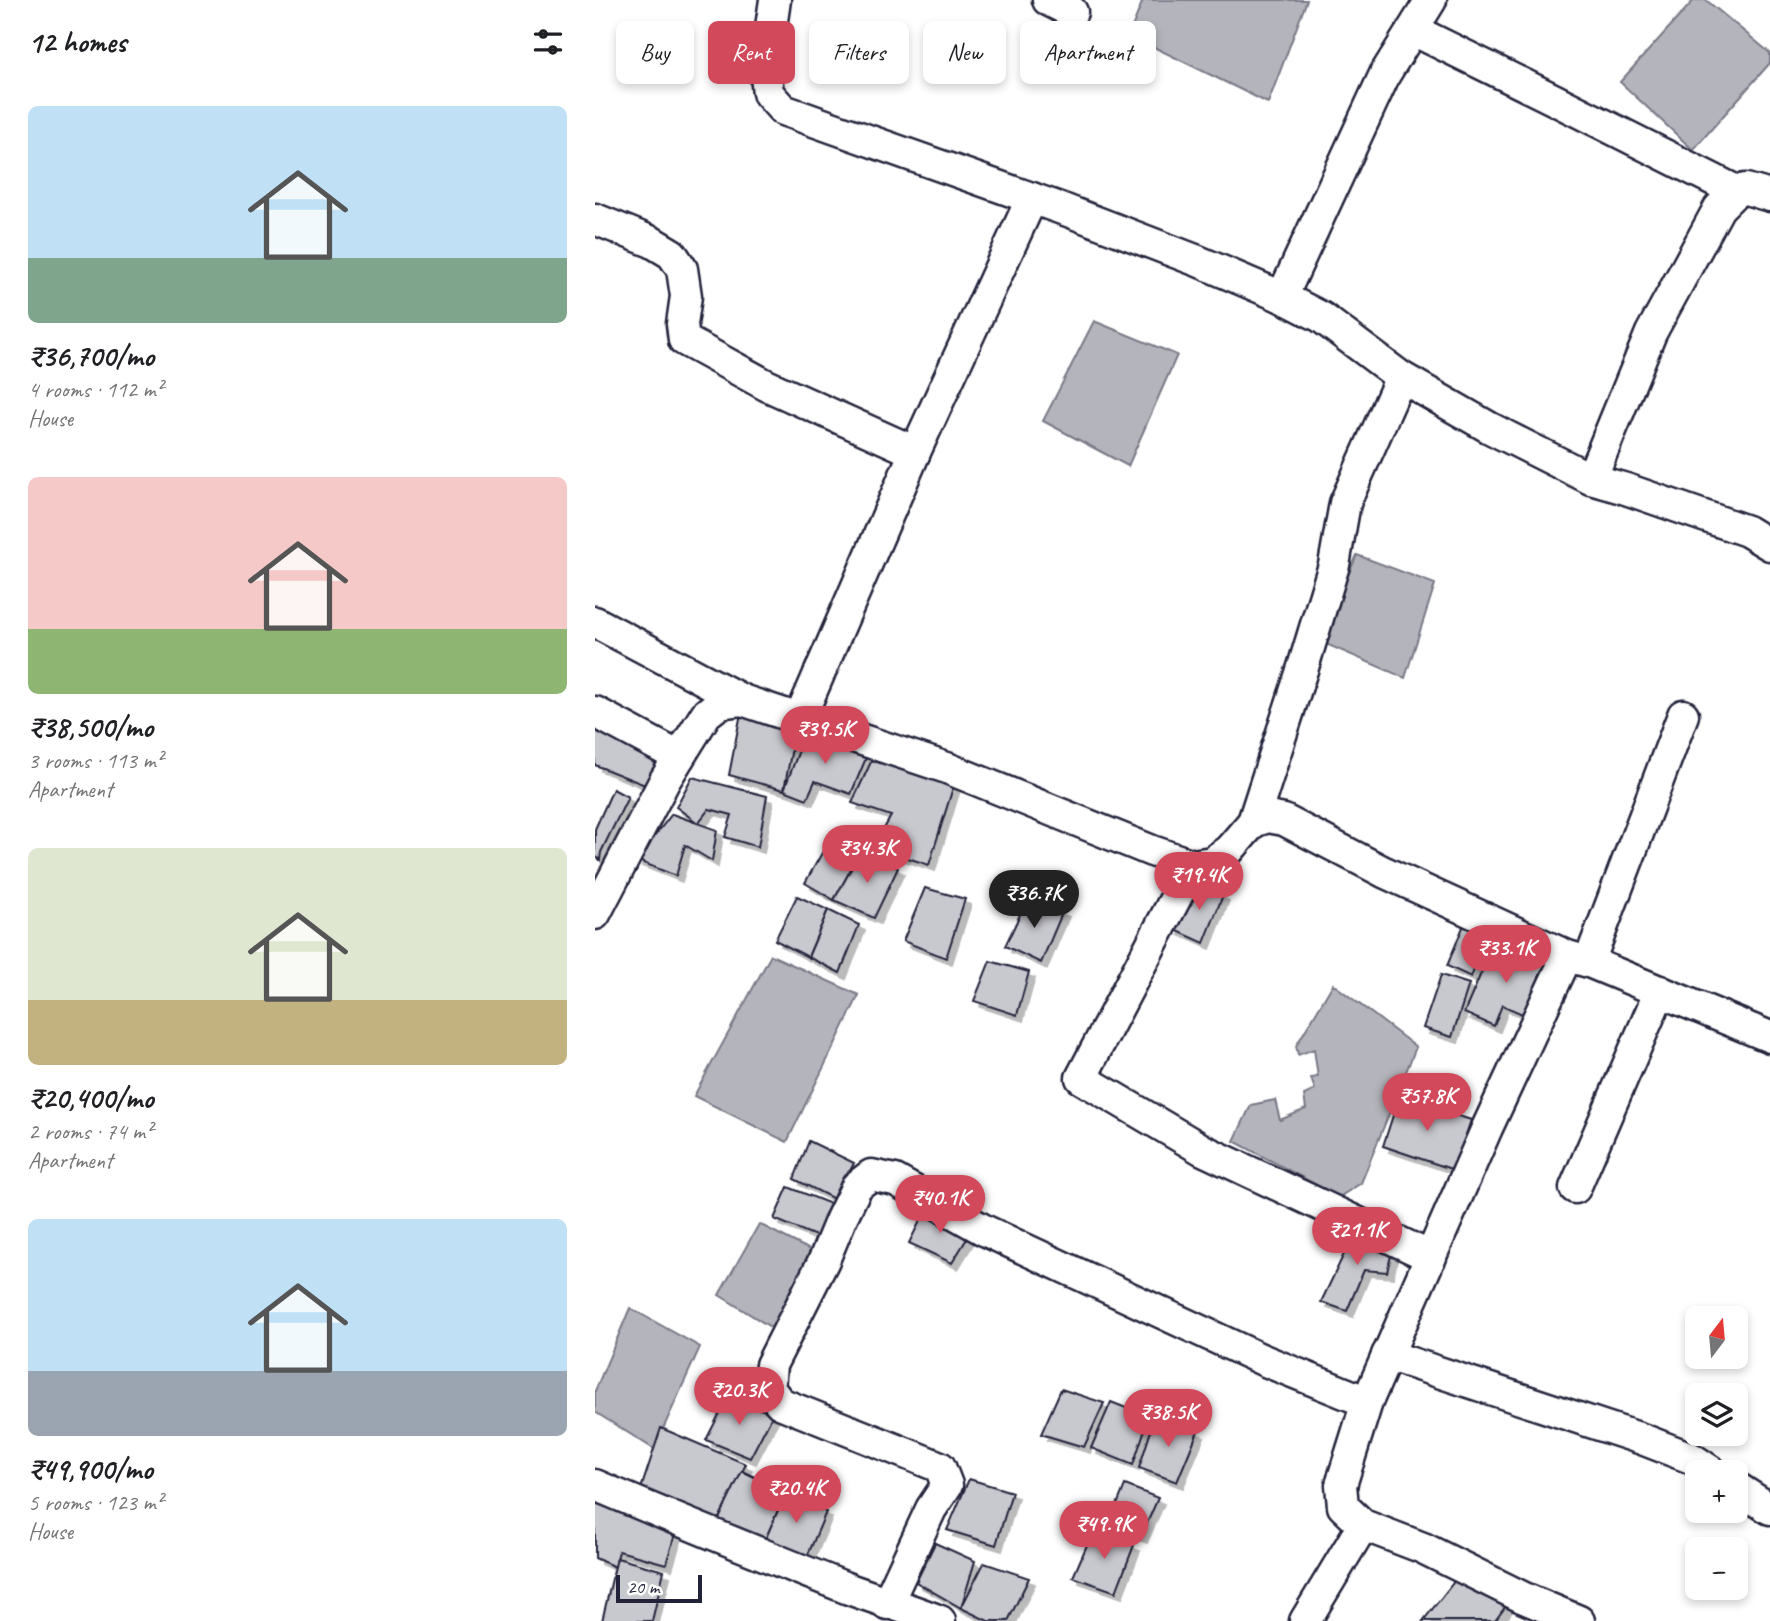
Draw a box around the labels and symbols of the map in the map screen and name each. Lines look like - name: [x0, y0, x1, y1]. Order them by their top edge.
- pin: ₹39.5K: [768, 706, 882, 766]
- pin: ₹34.3K: [810, 826, 924, 885]
- pin: ₹19.4K: [1142, 852, 1256, 912]
- pin: ₹36.7K: [977, 870, 1091, 930]
- pin: ₹33.1K: [1449, 926, 1563, 985]
- pin: ₹57.8K: [1370, 1074, 1484, 1133]
- pin: ₹40.1K: [883, 1176, 997, 1235]
- pin: ₹21.1K: [1300, 1208, 1414, 1267]
- north arrow: [1685, 1306, 1748, 1368]
- pin: ₹20.3K: [682, 1368, 796, 1427]
- pin: ₹38.5K: [1111, 1390, 1225, 1449]
- pin: ₹20.4K: [739, 1466, 853, 1525]
- pin: ₹49.9K: [1047, 1502, 1161, 1561]
- scale bar: [616, 1572, 702, 1604]

